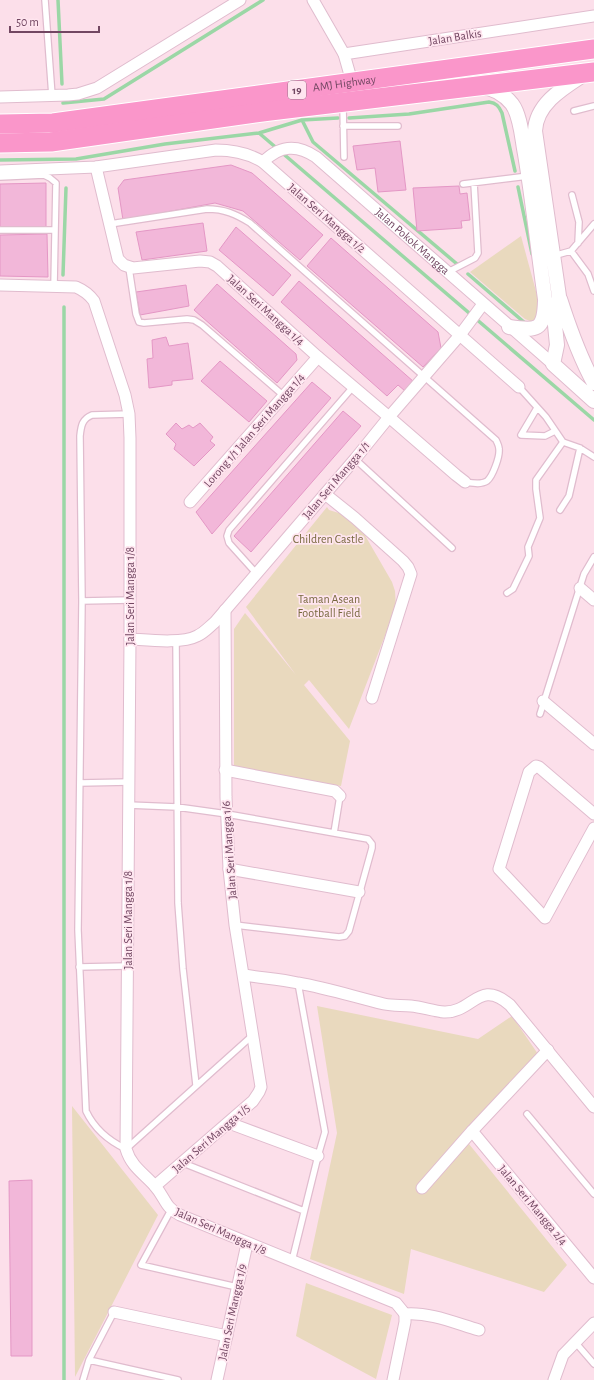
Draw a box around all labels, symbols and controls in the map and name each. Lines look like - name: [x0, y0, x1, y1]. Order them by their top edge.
- scale bar: [10, 8, 99, 34]
- text: 50 m: [16, 16, 39, 28]
- street label: Jalan Balkis: [428, 27, 482, 47]
- street label: AMJ Highway: [312, 73, 377, 93]
- road number: 19: [288, 81, 306, 99]
- street label: Jalan Seri Mangga 1/2: [286, 181, 368, 255]
- street label: Jalan Pokok Mangga: [373, 206, 452, 277]
- street label: Jalan Seri Mangga 1/4: [225, 273, 307, 348]
- street label: Lorong 1/1 Jalan Seri Mangga 1/4: [201, 371, 307, 489]
- street label: Jalan Seri Mangga 1/1: [300, 439, 372, 521]
- park label: Children Castle: [293, 533, 363, 545]
- street label: Jalan Seri Mangga 1/8: [124, 546, 136, 645]
- park label: Taman Asean Football Field: [298, 593, 360, 619]
- street label: Jalan Seri Mangga 1/6: [220, 800, 238, 900]
- street label: Jalan Seri Mangga 1/8: [122, 870, 134, 969]
- street label: Jalan Seri Mangga 1/5: [170, 1101, 252, 1175]
- street label: Jalan Seri Mangga 2/4: [496, 1163, 570, 1247]
- street label: Jalan Seri Mangga 1/8: [174, 1205, 269, 1257]
- street label: Jalan Seri Mangga 1/9: [216, 1262, 248, 1361]

